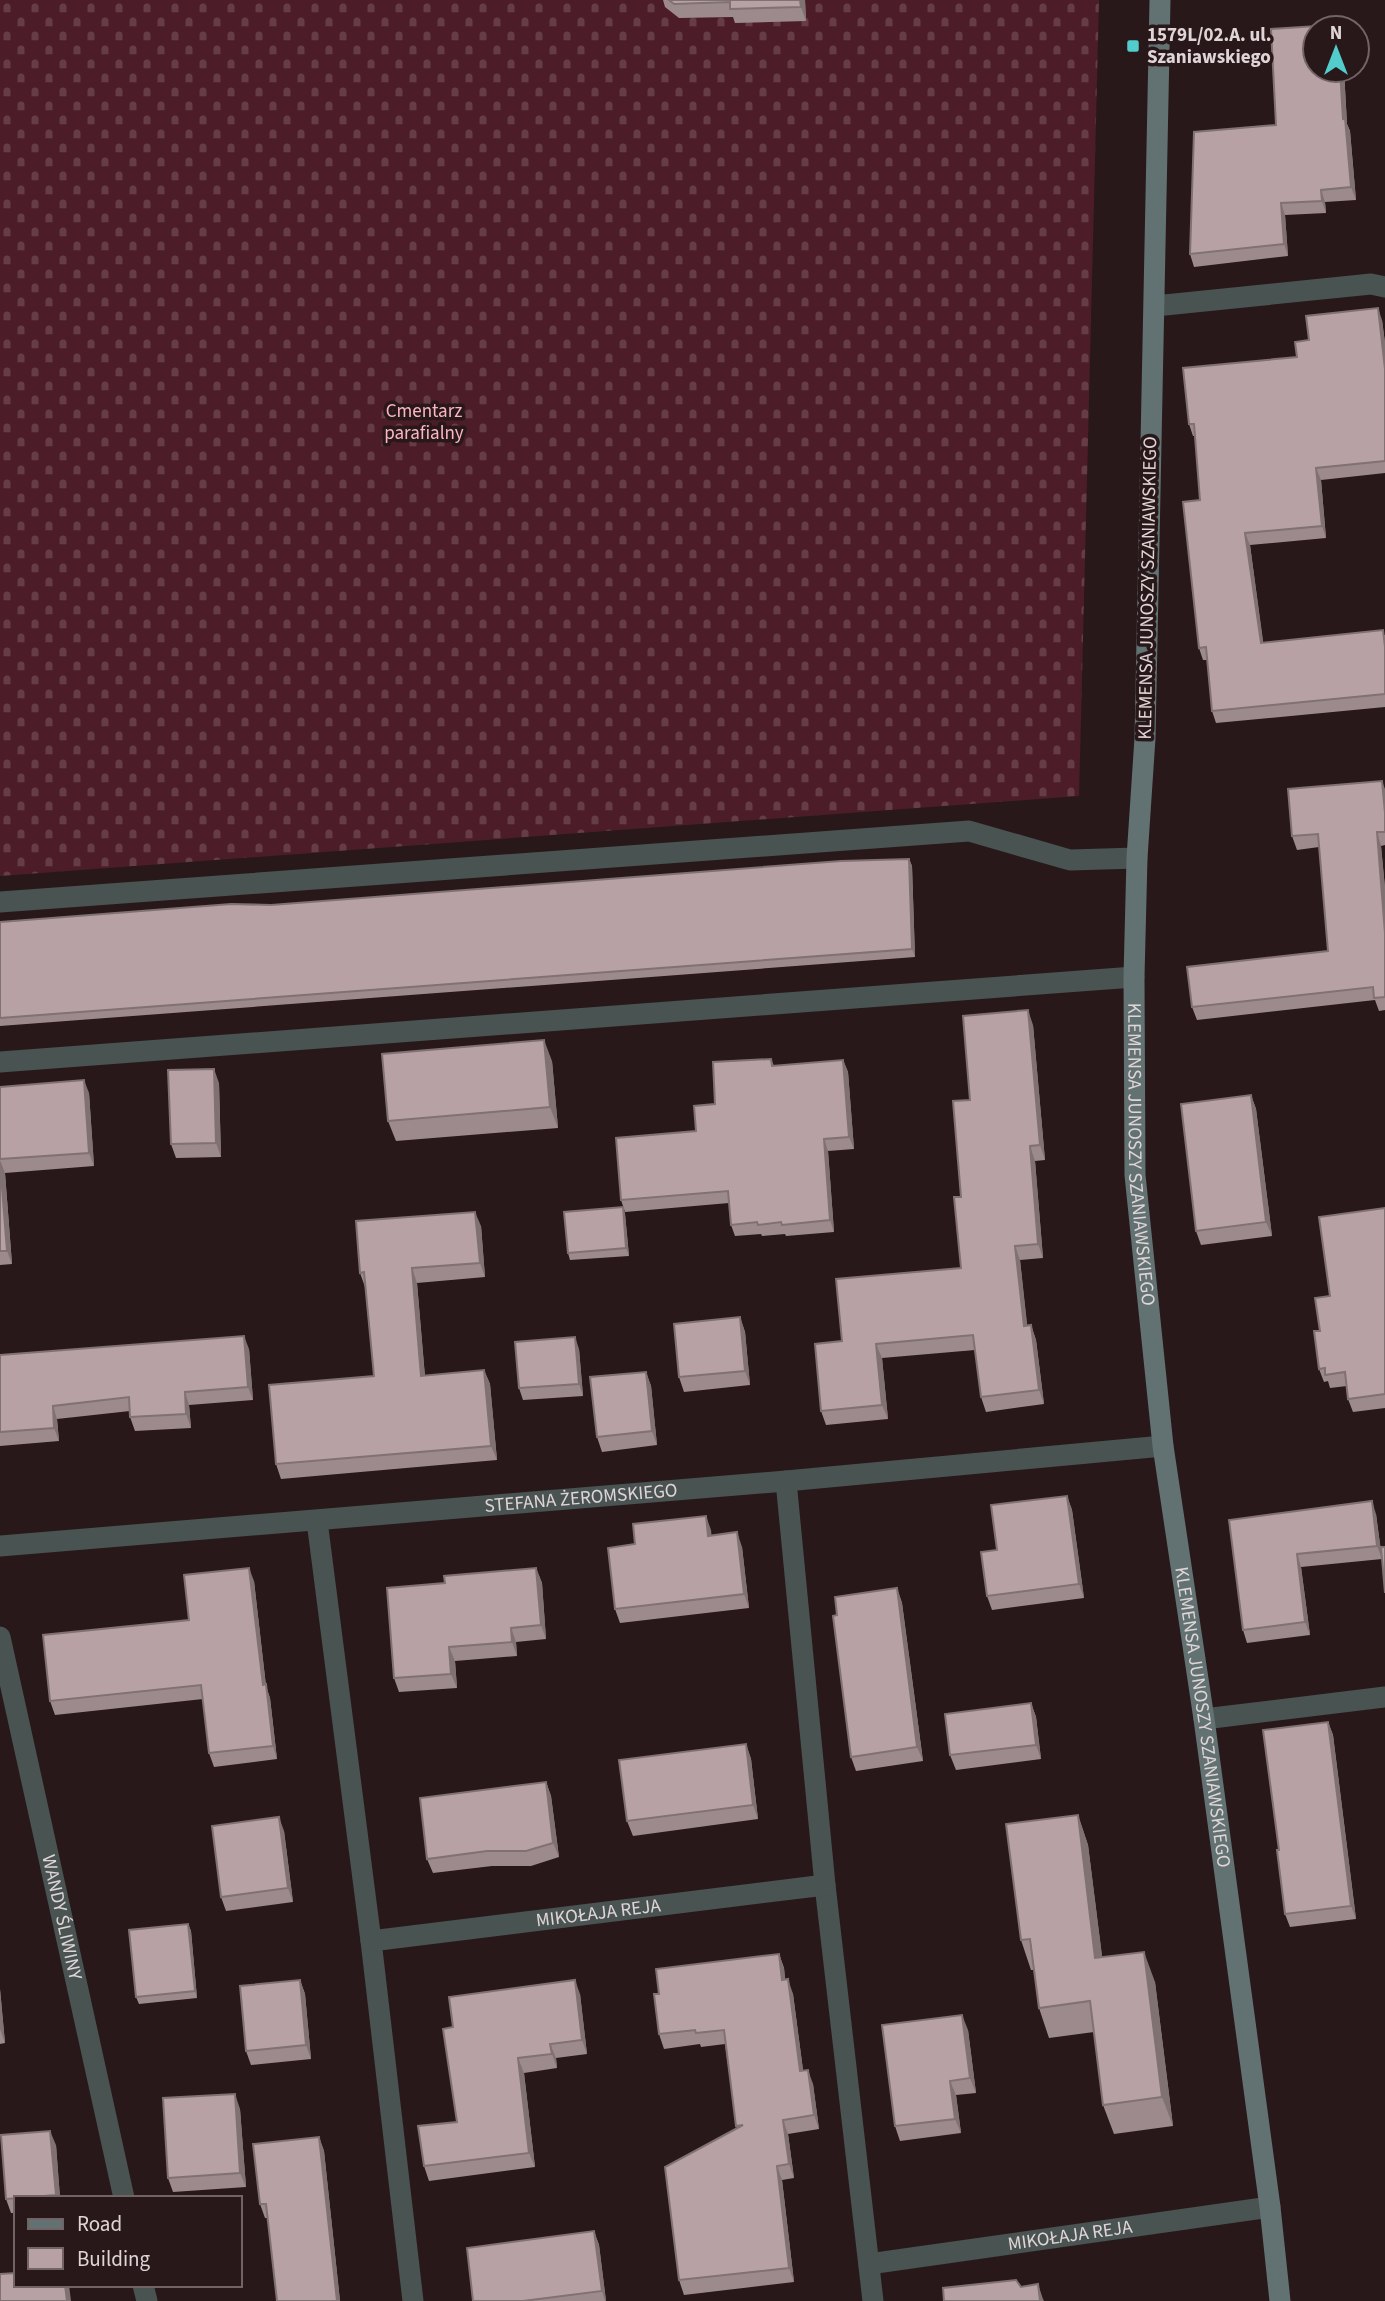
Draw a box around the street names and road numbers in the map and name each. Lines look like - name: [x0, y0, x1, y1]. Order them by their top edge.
- street label: KLEMENSA JUNOSZY SZANIAWSKIEGO: [1132, 436, 1164, 740]
- street label: KLEMENSA JUNOSZY SZANIAWSKIEGO: [1121, 1003, 1162, 1307]
- street label: STEFANA ŻEROMSKIEGO: [483, 1477, 679, 1519]
- street label: KLEMENSA JUNOSZY SZANIAWSKIEGO: [1168, 1565, 1237, 1869]
- street label: WANDY ŚLIWINY: [35, 1852, 89, 1983]
- street label: MIKOŁAJA REJA: [534, 1892, 663, 1934]
- street label: MIKOŁAJA REJA: [1006, 2213, 1135, 2258]

